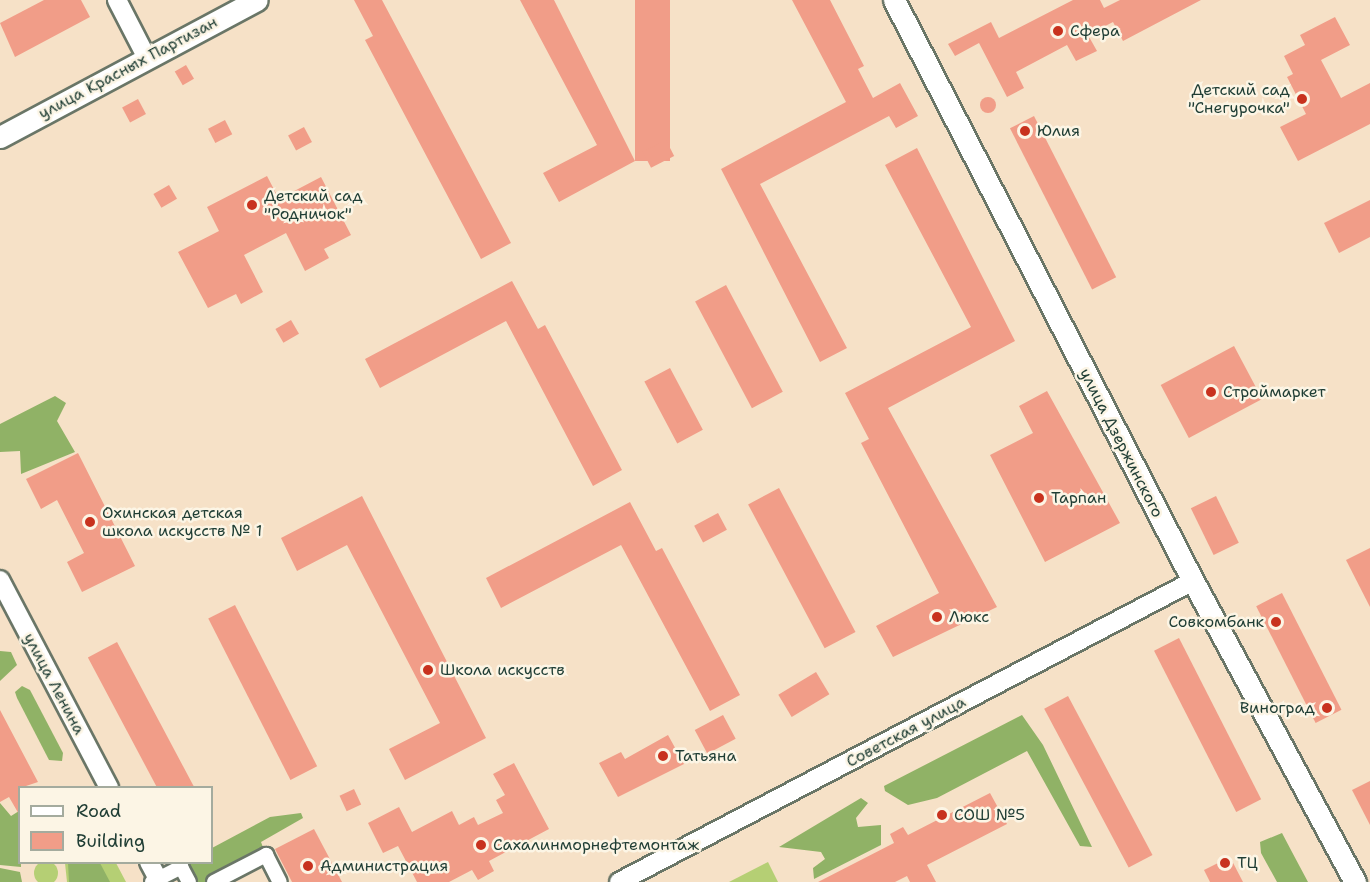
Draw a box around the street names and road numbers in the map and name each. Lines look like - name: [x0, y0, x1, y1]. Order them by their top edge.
- street label: улица Красных Партизан: [35, 13, 221, 123]
- street label: улица Дзержинского: [1075, 365, 1167, 521]
- street label: улица Ленина: [19, 630, 89, 738]
- street label: Советская улица: [843, 692, 969, 772]

